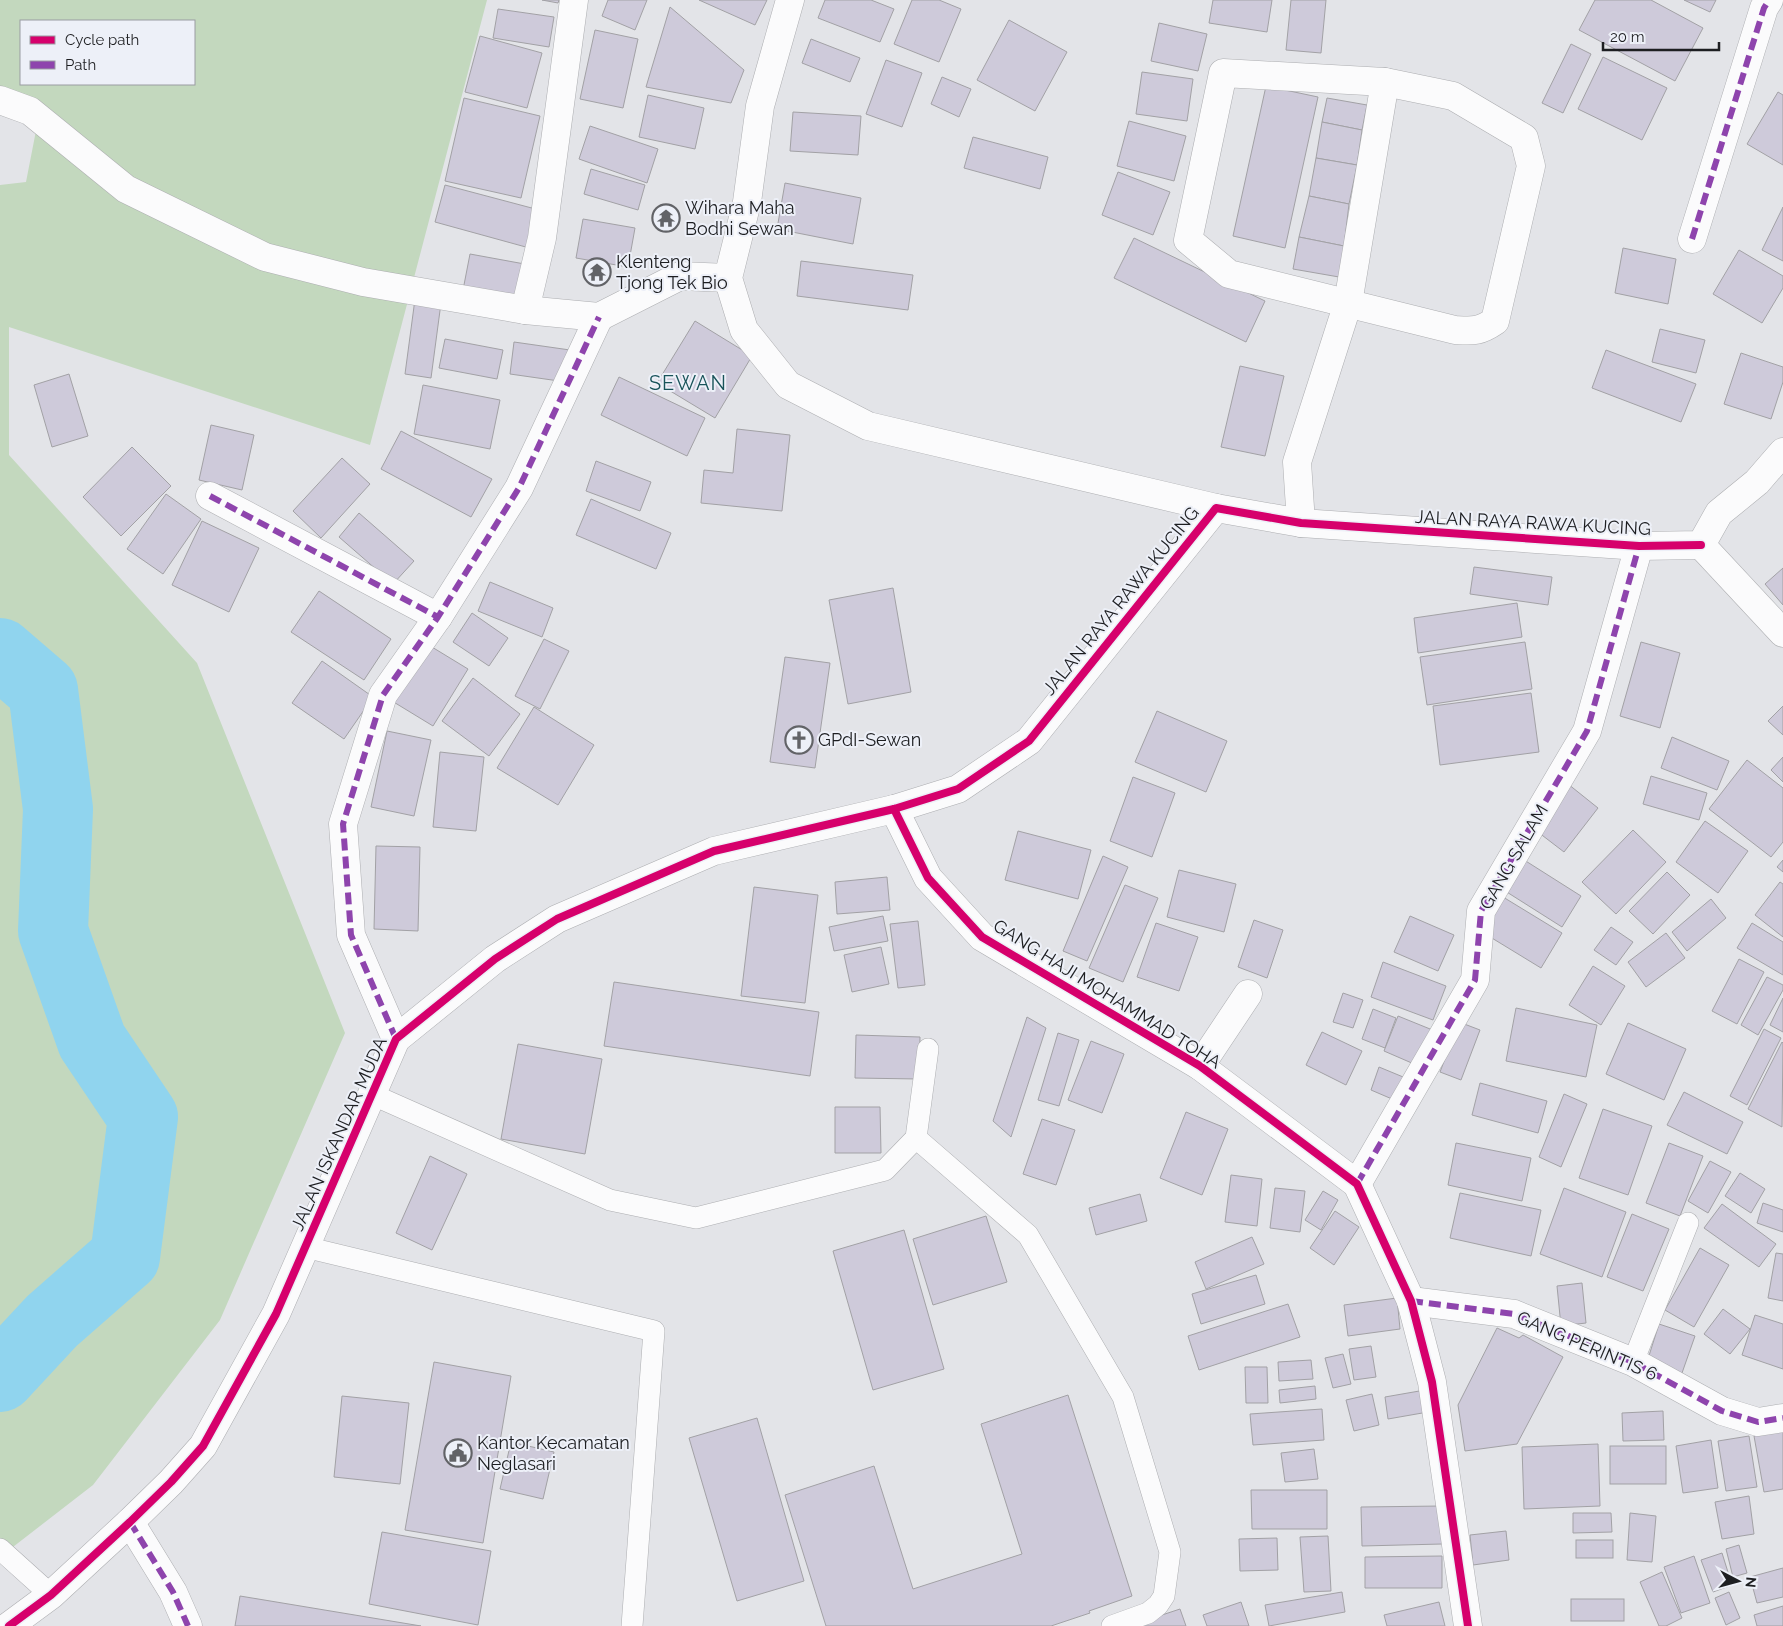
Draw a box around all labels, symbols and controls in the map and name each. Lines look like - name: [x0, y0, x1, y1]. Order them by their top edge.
- legend: [20, 20, 195, 85]
- scale bar: [1603, 20, 1719, 52]
- text: 20 m: [1610, 28, 1645, 46]
- text: Cycle path: [65, 31, 139, 49]
- text: Path: [65, 56, 96, 74]
- place label: Wihara Maha Bodhi Sewan: [685, 197, 795, 239]
- temple icon: Wihara Maha Bodhi Sewan: [651, 203, 681, 233]
- place label: Klenteng Tjong Tek Bio: [616, 251, 728, 293]
- temple icon: Klenteng Tjong Tek Bio: [582, 257, 612, 287]
- district label: SEWAN: [649, 371, 727, 395]
- street label: JALAN RAYA RAWA KUCING: [1038, 502, 1203, 699]
- street label: JALAN RAYA RAWA KUCING: [1415, 506, 1651, 539]
- church icon: GPdI-Sewan: [784, 725, 814, 755]
- place label: GPdI-Sewan: [818, 729, 921, 750]
- street label: GANG SALAM: [1475, 801, 1552, 913]
- street label: GANG HAJI MOHAMMAD TOHA: [990, 915, 1225, 1073]
- street label: JALAN ISKANDAR MUDA: [286, 1034, 391, 1234]
- street label: GANG PERINTIS 6: [1514, 1306, 1661, 1385]
- place label: Kantor Kecamatan Neglasari: [477, 1432, 630, 1474]
- public building icon: Kantor Kecamatan Neglasari: [443, 1438, 473, 1468]
- north arrow: [1713, 1556, 1763, 1606]
- text: N: [1742, 1576, 1759, 1589]

